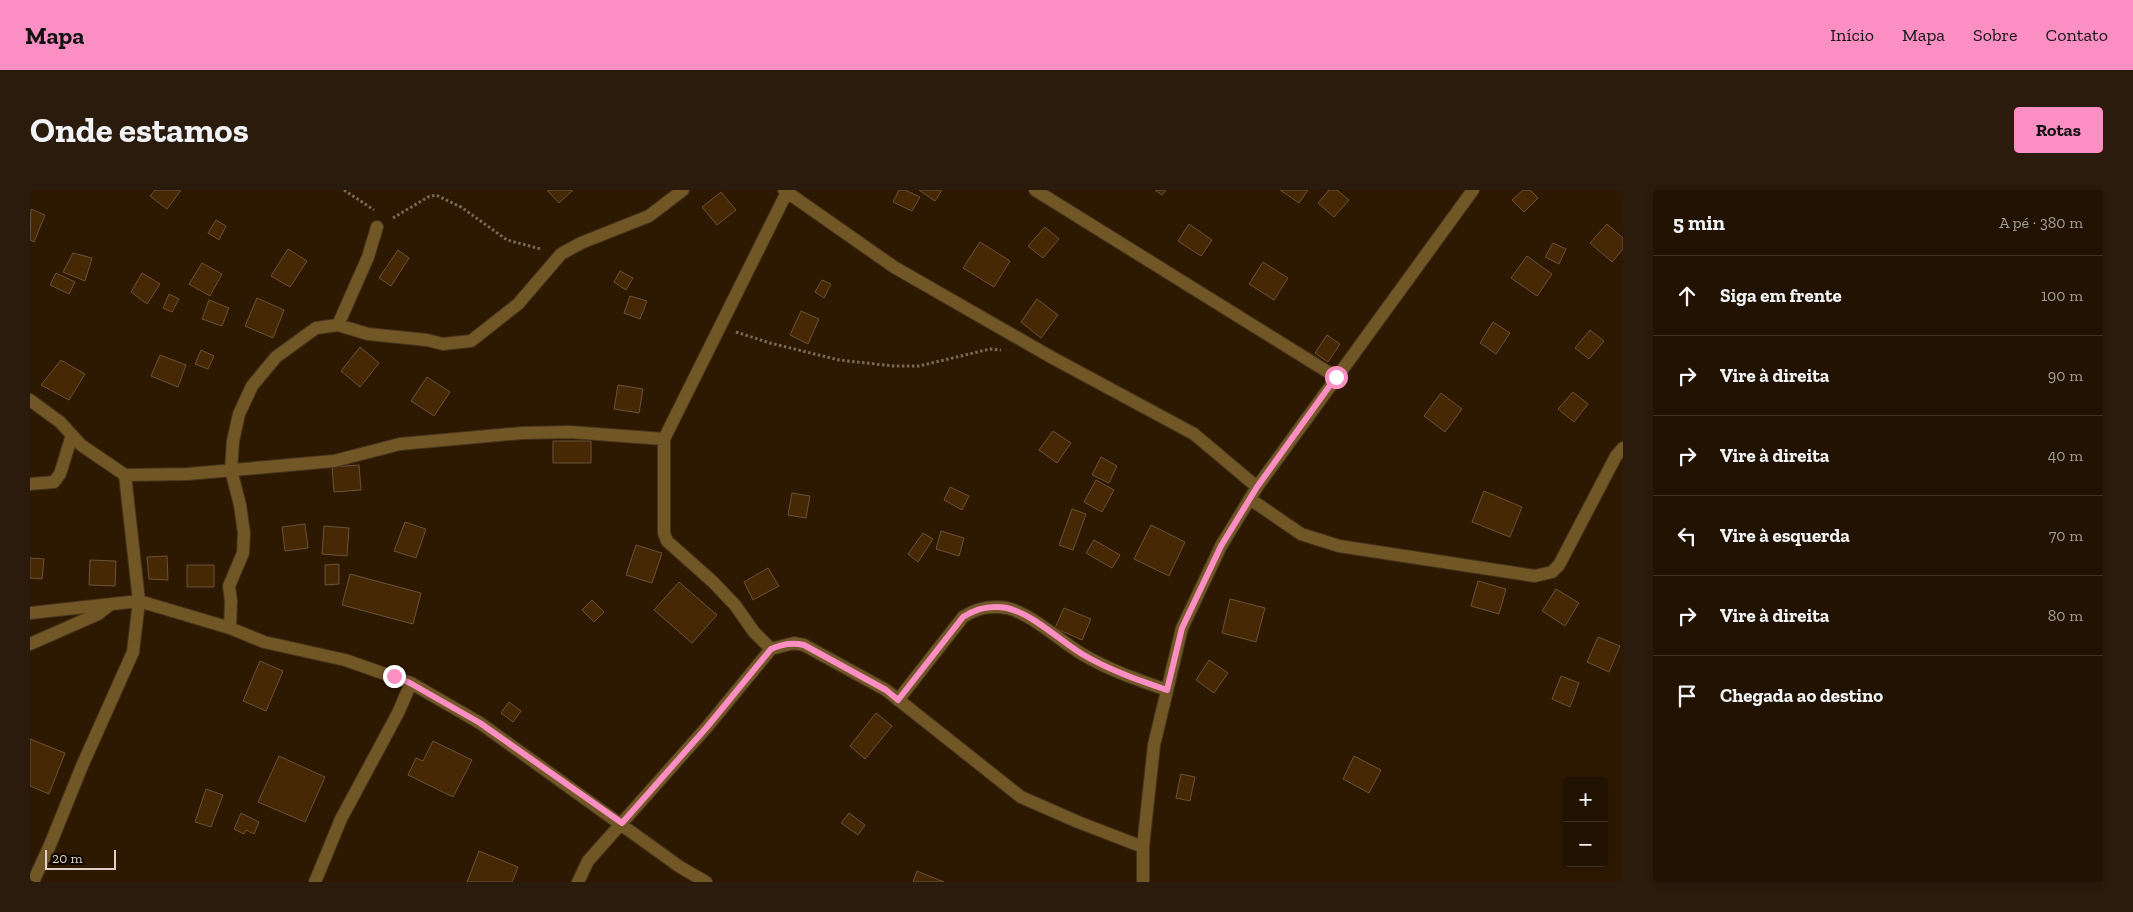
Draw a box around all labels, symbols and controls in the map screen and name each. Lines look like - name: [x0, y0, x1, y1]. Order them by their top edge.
- text: Mapa: [25, 21, 84, 50]
- text: Início: [1830, 24, 1874, 46]
- text: Mapa: [1902, 24, 1945, 46]
- text: Sobre: [1973, 24, 2018, 46]
- text: Contato: [2046, 24, 2108, 46]
- button: Rotas: [2014, 107, 2103, 153]
- text: Onde estamos: [30, 109, 249, 151]
- text: 5 min: [1673, 210, 1725, 235]
- text: A pé · 380 m: [1999, 213, 2083, 232]
- icon: ahead: [1673, 282, 1701, 310]
- text: Siga em frente: [1720, 284, 1842, 307]
- text: 100 m: [2041, 286, 2083, 305]
- icon: right: [1673, 362, 1701, 390]
- text: Vire à direita: [1720, 364, 1829, 387]
- route start: [1325, 366, 1348, 389]
- text: 90 m: [2048, 366, 2083, 385]
- icon: right: [1673, 442, 1701, 470]
- text: Vire à direita: [1720, 444, 1829, 467]
- text: 40 m: [2048, 446, 2083, 465]
- icon: left: [1673, 522, 1701, 550]
- text: Vire à esquerda: [1720, 524, 1850, 547]
- text: 70 m: [2049, 526, 2083, 545]
- icon: right: [1673, 602, 1701, 630]
- text: Vire à direita: [1720, 604, 1829, 627]
- text: 80 m: [2048, 606, 2083, 625]
- route end: [383, 665, 406, 688]
- icon: arrive: [1673, 682, 1701, 710]
- text: Chegada ao destino: [1720, 684, 1883, 707]
- map controls: [1563, 777, 1608, 867]
- button: +: [1563, 777, 1608, 822]
- button: −: [1563, 822, 1608, 867]
- scale bar: [45, 847, 116, 870]
- text: 20 m: [52, 850, 83, 867]

